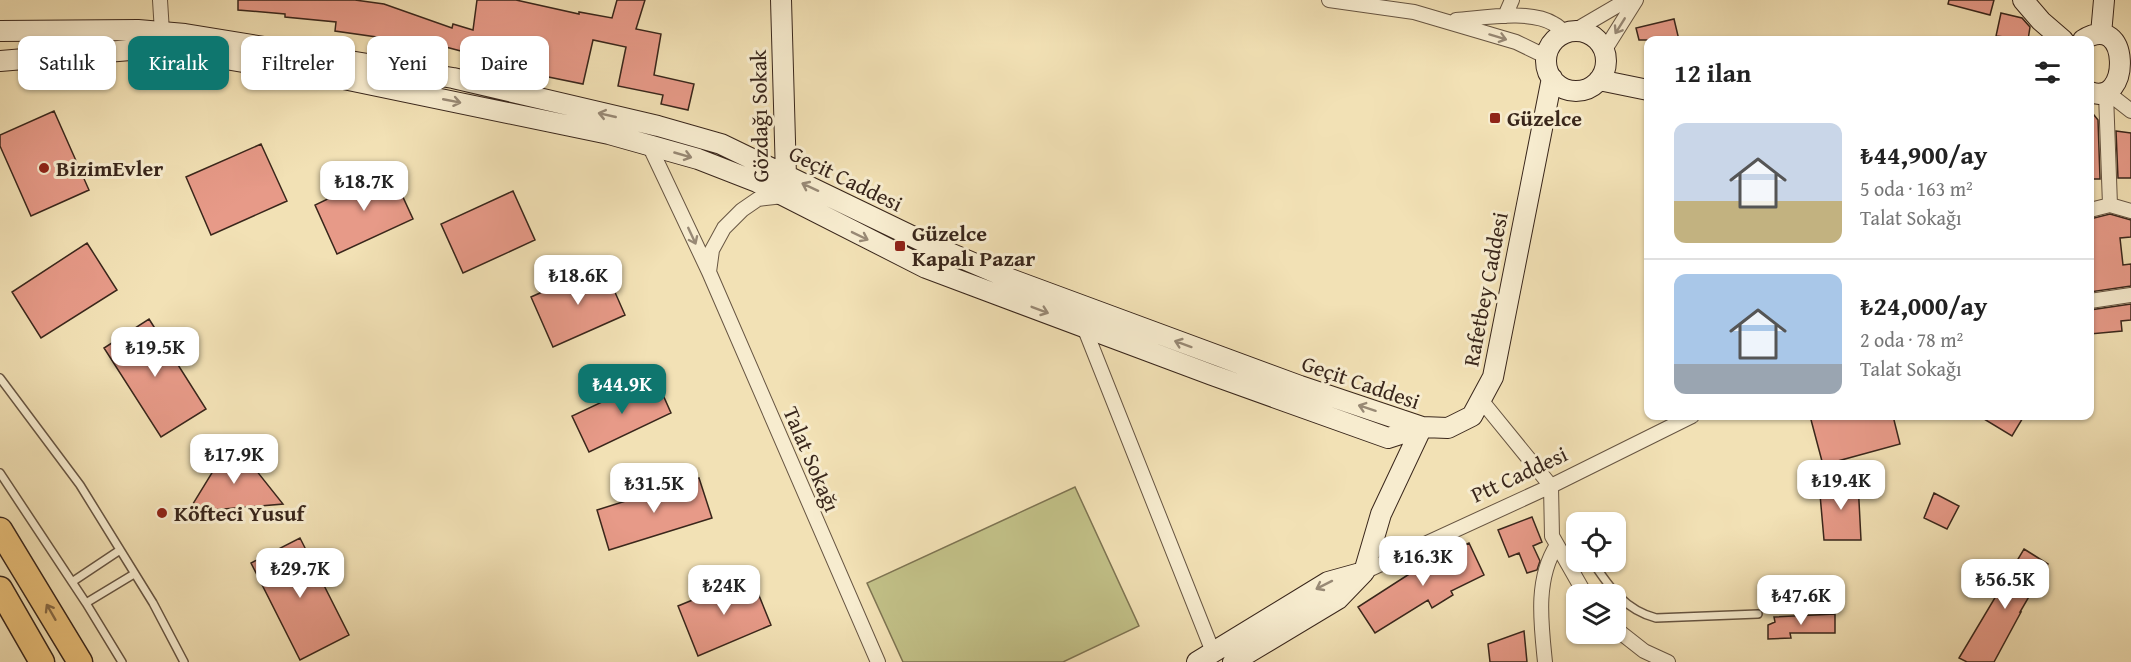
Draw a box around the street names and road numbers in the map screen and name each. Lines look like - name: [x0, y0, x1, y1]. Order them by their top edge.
- street label: Gözdağı Sokak: [742, 49, 776, 183]
- street label: Geçit Caddesi: [784, 137, 908, 219]
- street label: Rafetbey Caddesi: [1454, 209, 1516, 369]
- street label: Geçit Caddesi: [1298, 347, 1424, 417]
- street label: Talat Sokağı: [775, 401, 849, 517]
- street label: Ptt Caddesi: [1465, 438, 1573, 510]

